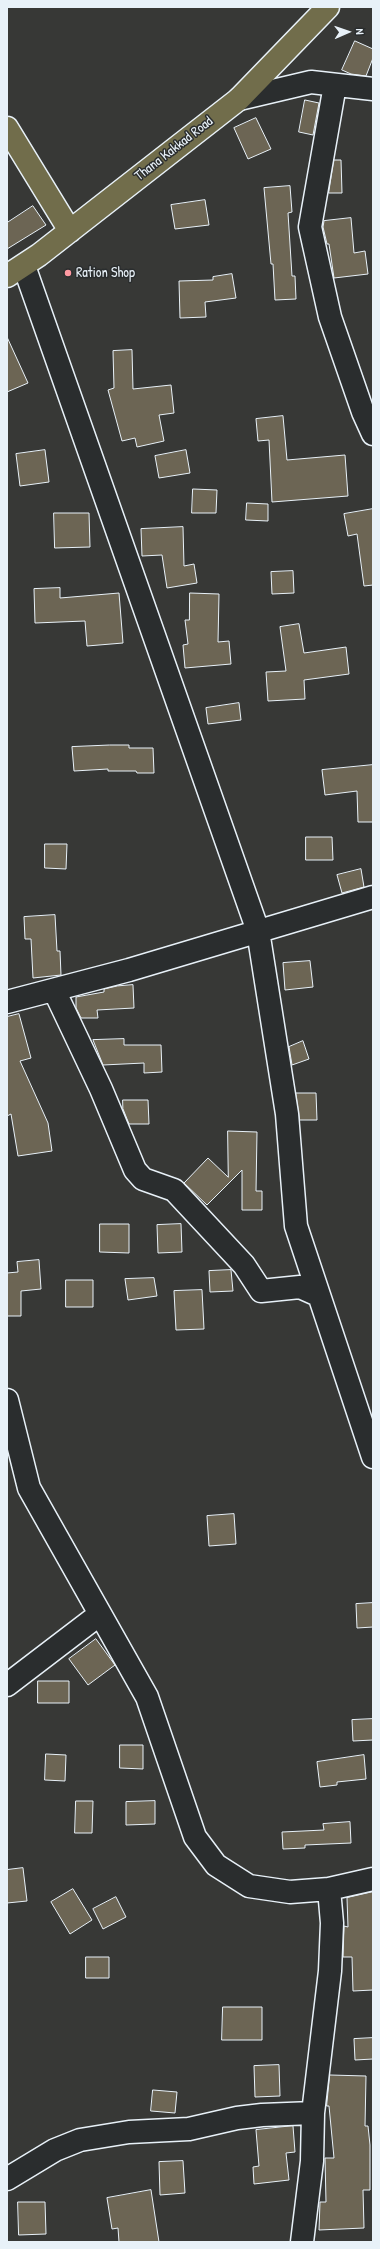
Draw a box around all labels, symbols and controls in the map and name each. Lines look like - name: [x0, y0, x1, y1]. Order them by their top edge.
- north arrow: [328, 12, 368, 52]
- text: N: [353, 28, 367, 35]
- street label: Thana Kakkad Road: [132, 113, 216, 185]
- place label: Ration Shop: [76, 265, 135, 281]
- marker: Ration Shop: [63, 268, 73, 278]

